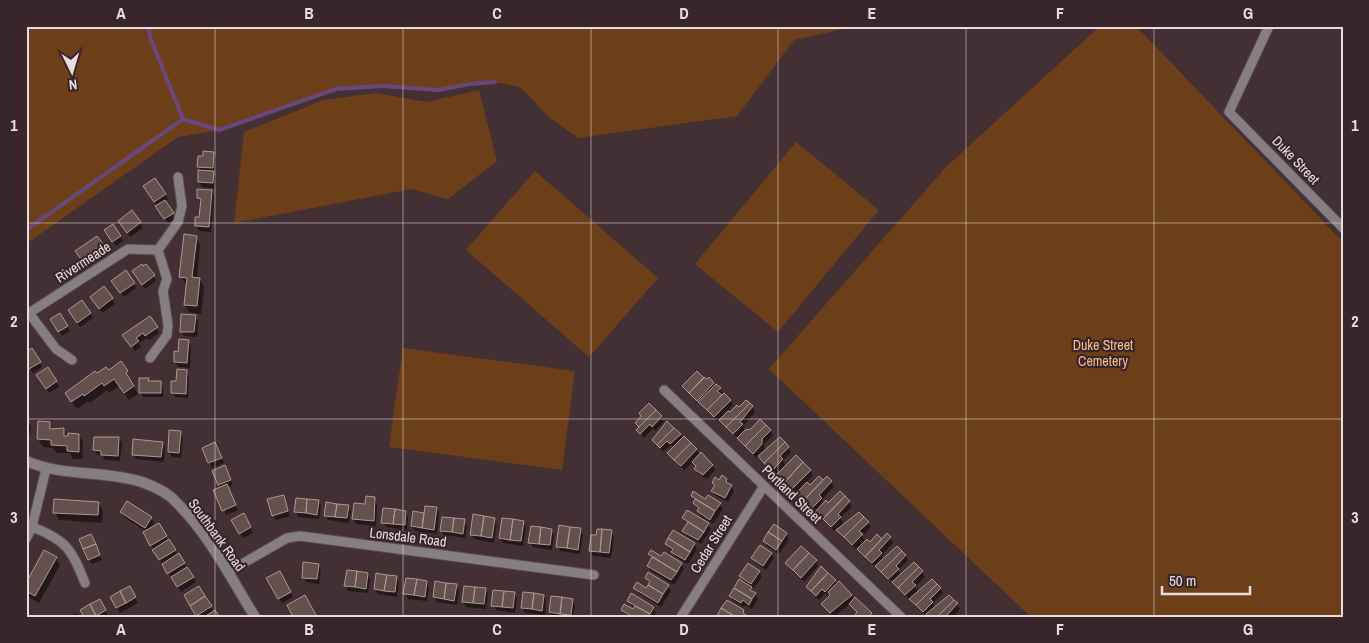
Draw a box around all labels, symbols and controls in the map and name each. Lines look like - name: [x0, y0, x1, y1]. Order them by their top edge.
- text: A: [116, 2, 126, 24]
- text: B: [304, 2, 314, 24]
- text: C: [492, 2, 502, 24]
- text: D: [679, 2, 689, 24]
- text: E: [868, 2, 877, 24]
- text: F: [1056, 2, 1064, 24]
- text: G: [1243, 2, 1253, 24]
- north arrow: [48, 48, 98, 98]
- text: N: [68, 76, 78, 94]
- text: 1: [10, 114, 18, 136]
- text: 1: [1351, 114, 1359, 136]
- street label: Duke Street: [1268, 132, 1324, 188]
- street label: Rivermeade: [52, 237, 114, 287]
- text: 2: [10, 310, 18, 332]
- text: 2: [1351, 310, 1359, 332]
- park label: Duke Street Cemetery: [1073, 336, 1133, 370]
- street label: Portland Street: [758, 461, 826, 527]
- street label: Southbank Road: [185, 495, 249, 575]
- text: 3: [10, 506, 18, 528]
- text: 3: [1351, 506, 1359, 528]
- street label: Cedar Street: [686, 512, 736, 576]
- street label: Lonsdale Road: [369, 523, 447, 551]
- scale bar: [1162, 563, 1249, 595]
- text: 50 m: [1169, 570, 1196, 591]
- text: A: [116, 618, 126, 640]
- text: B: [304, 618, 314, 640]
- text: C: [492, 618, 502, 640]
- text: D: [679, 618, 689, 640]
- text: E: [868, 618, 877, 640]
- text: F: [1056, 618, 1064, 640]
- text: G: [1243, 618, 1253, 640]

